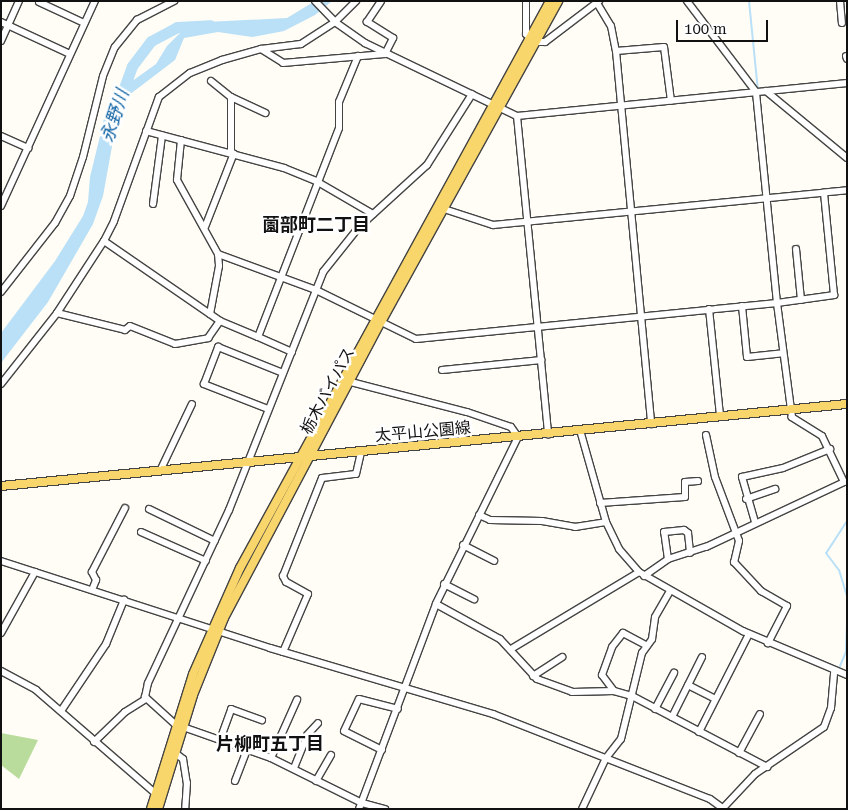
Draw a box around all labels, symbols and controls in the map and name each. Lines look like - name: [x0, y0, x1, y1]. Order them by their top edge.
- scale bar: [678, 10, 770, 42]
- text: 100 m: [684, 20, 727, 38]
- water label: 永野川: [96, 87, 134, 145]
- district label: 薗部町二丁目: [262, 214, 370, 236]
- street label: 栃木バイパス: [297, 344, 359, 438]
- street label: 太平山公園線: [374, 418, 472, 446]
- district label: 片柳町五丁目: [216, 733, 324, 755]

